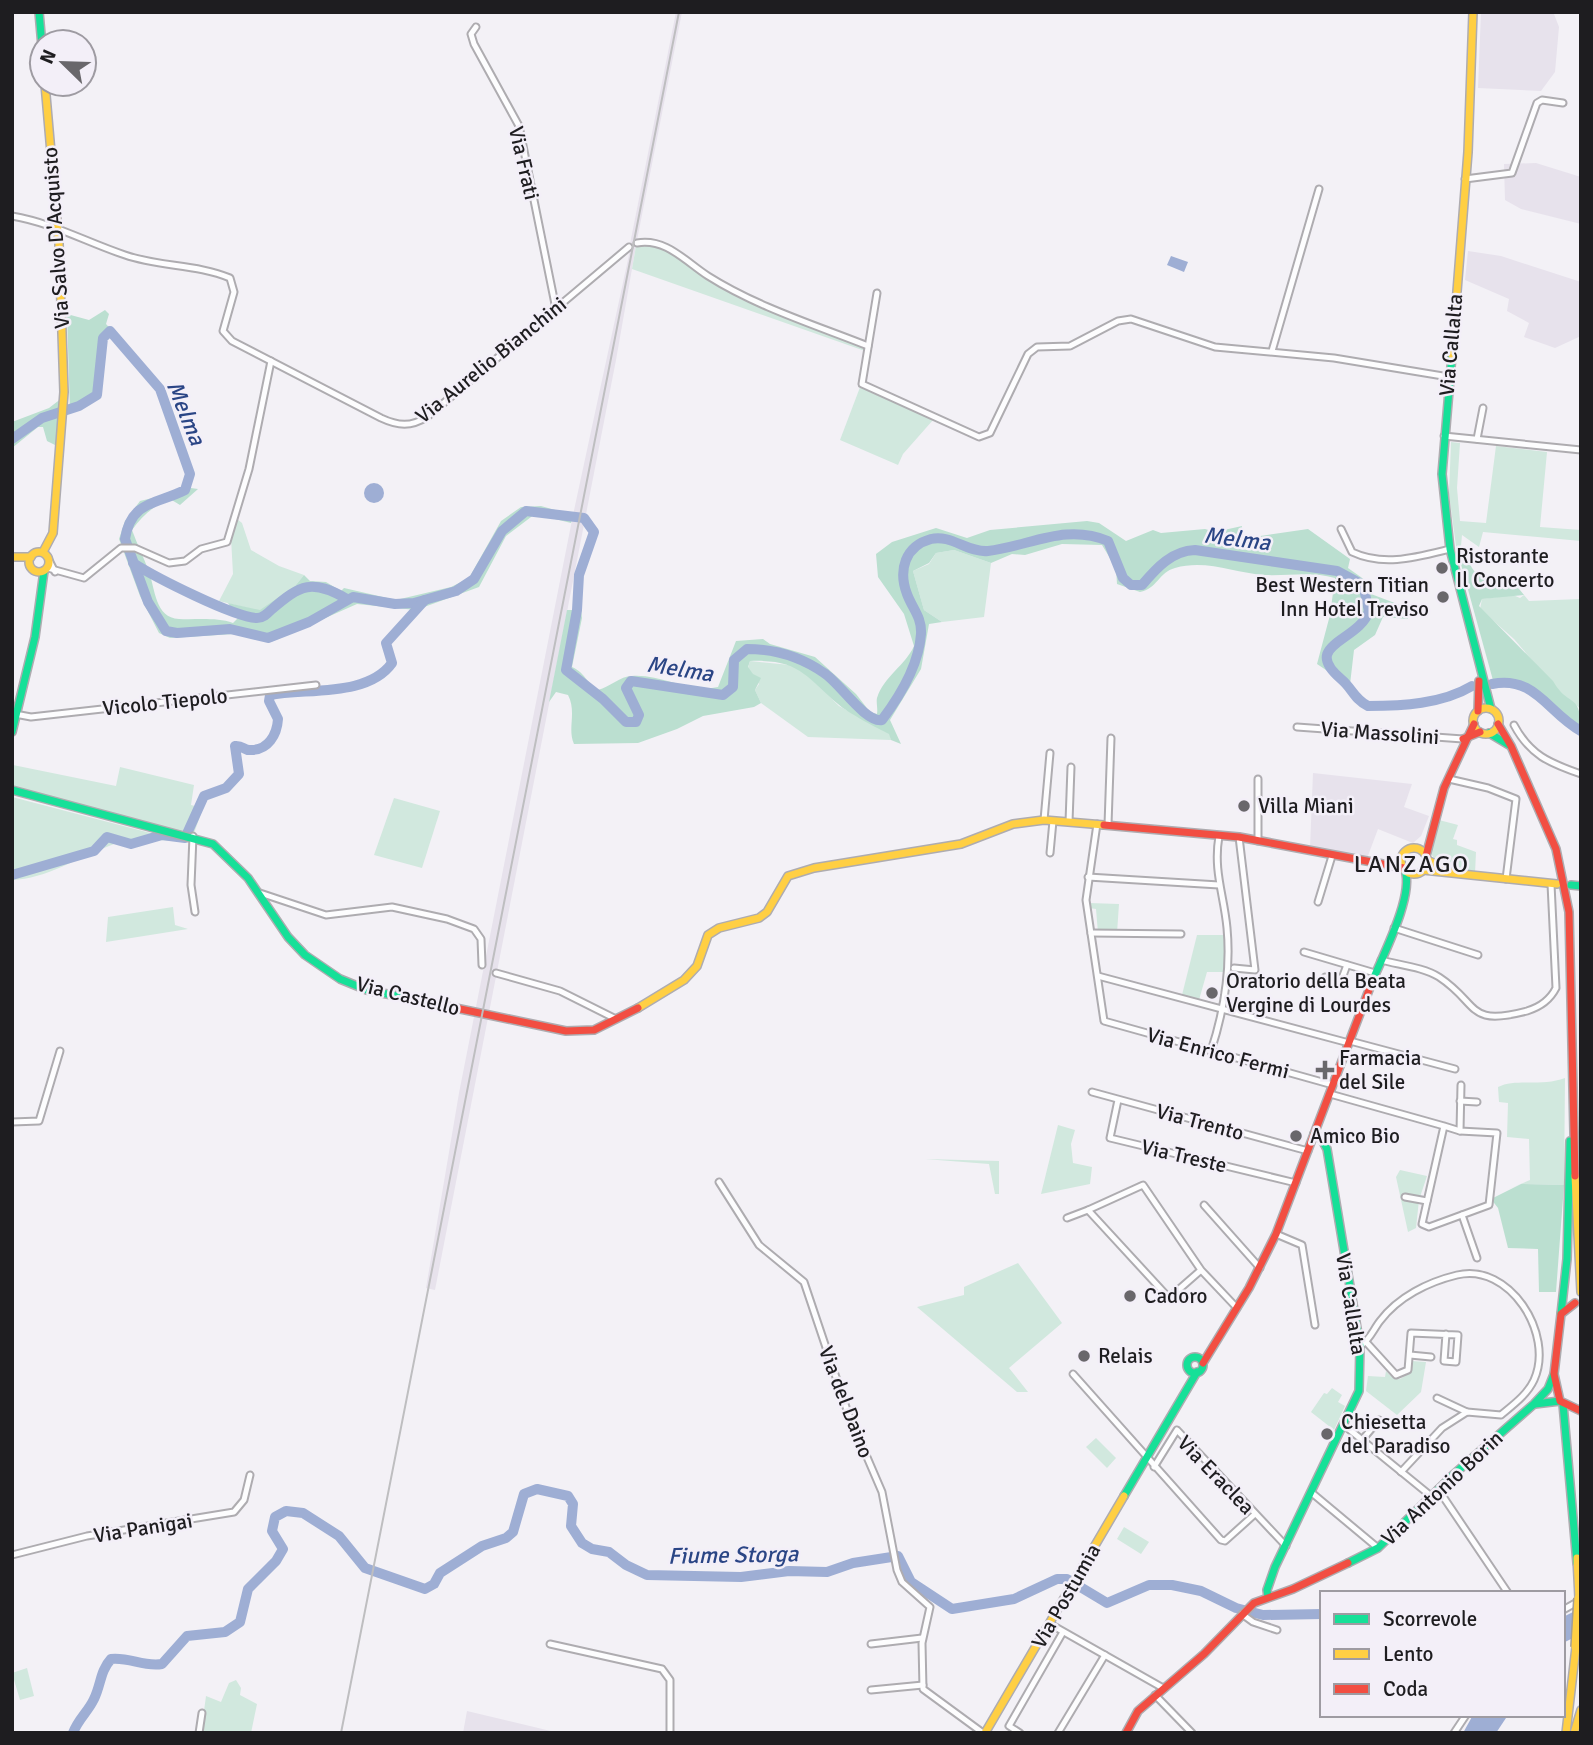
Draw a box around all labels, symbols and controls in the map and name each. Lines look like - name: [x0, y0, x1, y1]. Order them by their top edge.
- north arrow: [28, 28, 98, 98]
- text: N: [35, 46, 62, 68]
- street label: Via Frati: [503, 124, 545, 202]
- street label: Via Salvo D'Acquisto: [37, 146, 75, 330]
- street label: Via Aurelio Bianchini: [410, 291, 572, 429]
- street label: Via Callalta: [1434, 293, 1468, 397]
- water label: Melma: [160, 377, 212, 451]
- water label: Melma: [1202, 521, 1273, 558]
- place label: Ristorante Il Concerto: [1456, 543, 1554, 593]
- marker: Ristorante Il Concerto: [1434, 560, 1450, 576]
- place label: Best Western Titian Inn Hotel Treviso: [1255, 572, 1429, 622]
- marker: Best Western Titian Inn Hotel Treviso: [1435, 589, 1451, 605]
- water label: Melma: [645, 649, 717, 689]
- street label: Vicolo Tiepolo: [101, 683, 229, 721]
- street label: Via Massolini: [1320, 716, 1440, 750]
- place label: Villa Miani: [1258, 793, 1354, 819]
- marker: Villa Miani: [1236, 798, 1252, 814]
- district label: LANZAGO: [1354, 849, 1470, 879]
- place label: Oratorio della Beata Vergine di Lourdes: [1226, 968, 1406, 1018]
- street label: Via Castello: [353, 971, 463, 1021]
- marker: Oratorio della Beata Vergine di Lourdes: [1204, 985, 1220, 1001]
- street label: Via Enrico Fermi: [1144, 1021, 1292, 1085]
- place label: Farmacia del Sile: [1339, 1045, 1421, 1095]
- marker: Farmacia del Sile: [1317, 1062, 1333, 1078]
- street label: Via Trento: [1153, 1098, 1247, 1146]
- place label: Amico Bio: [1310, 1123, 1400, 1149]
- marker: Amico Bio: [1288, 1128, 1304, 1144]
- street label: Via Treste: [1139, 1134, 1229, 1178]
- street label: Via Callalta: [1330, 1251, 1372, 1357]
- place label: Cadoro: [1144, 1283, 1207, 1309]
- marker: Cadoro: [1122, 1288, 1138, 1304]
- street label: Via del Daino: [813, 1342, 879, 1462]
- place label: Relais: [1098, 1343, 1153, 1369]
- marker: Relais: [1076, 1348, 1092, 1364]
- place label: Chiesetta del Paradiso: [1341, 1409, 1451, 1459]
- street label: Via Antonio Borin: [1376, 1425, 1508, 1551]
- marker: Chiesetta del Paradiso: [1319, 1426, 1335, 1442]
- street label: Via Eraclea: [1172, 1430, 1260, 1520]
- street label: Via Panigai: [92, 1507, 194, 1549]
- water label: Fiume Storga: [668, 1539, 800, 1571]
- street label: Via Postumia: [1026, 1539, 1106, 1653]
- legend: [1320, 1591, 1565, 1717]
- text: Scorrevole: [1383, 1606, 1477, 1632]
- text: Lento: [1383, 1641, 1433, 1667]
- text: Coda: [1383, 1676, 1428, 1702]

